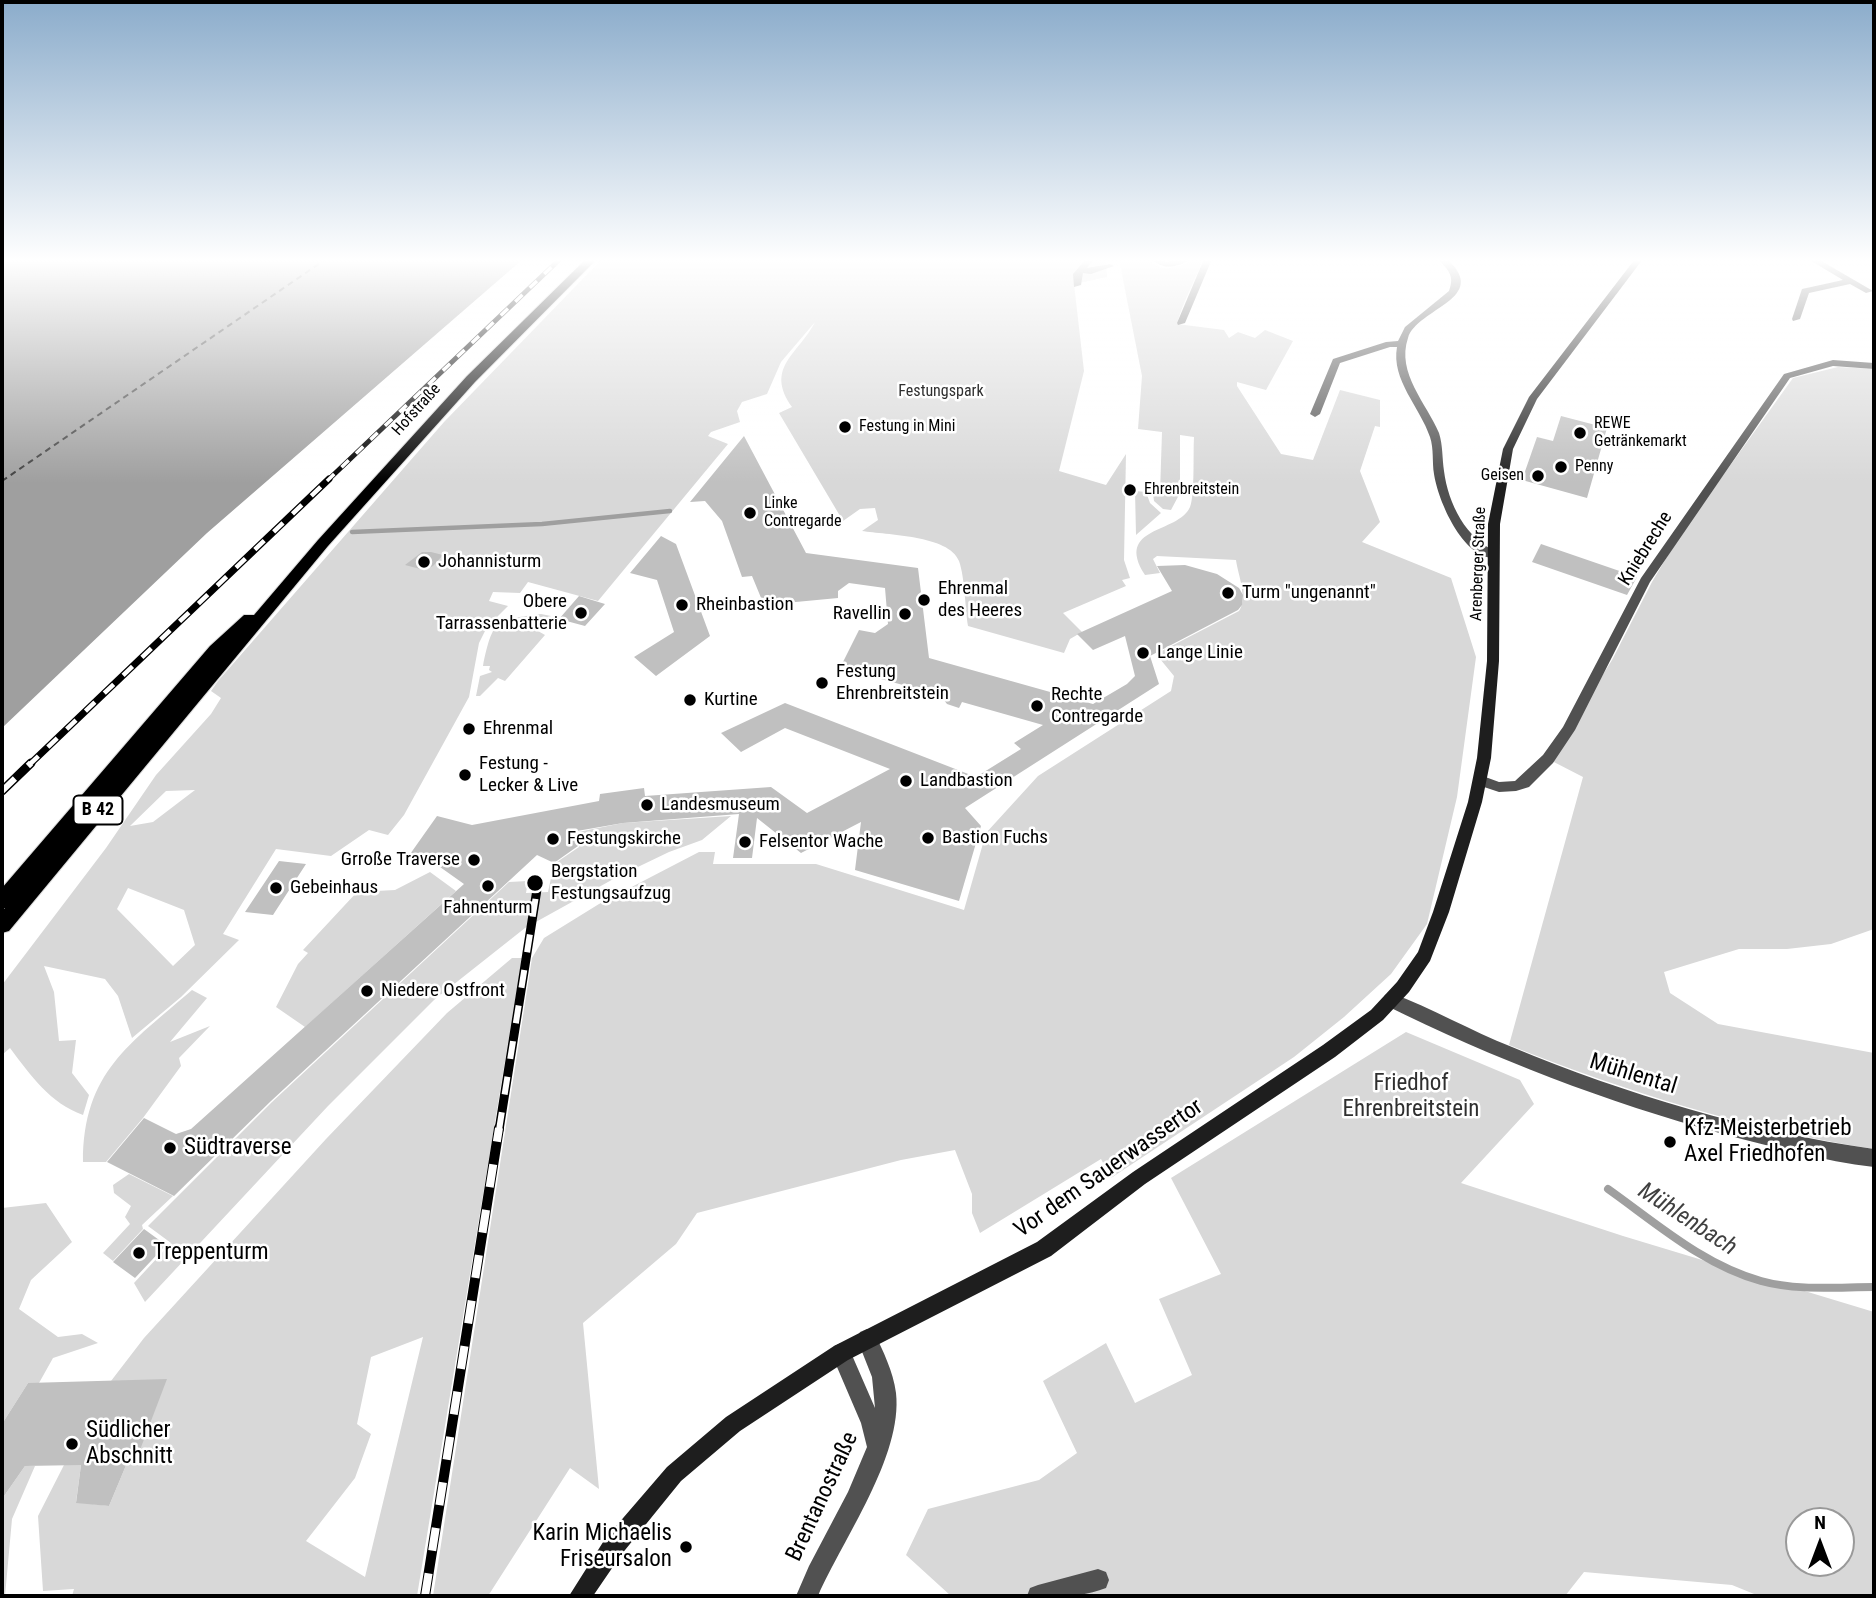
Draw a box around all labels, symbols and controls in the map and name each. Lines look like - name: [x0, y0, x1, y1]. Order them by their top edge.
- street label: Hofstraße: [389, 380, 445, 440]
- park label: Festungspark: [898, 382, 984, 402]
- place label: REWE Getränkemarkt: [1594, 414, 1687, 452]
- place label: Festung in Mini: [859, 417, 955, 437]
- marker: Festung in Mini: [837, 419, 853, 435]
- marker: REWE Getränkemarkt: [1572, 425, 1588, 441]
- place label: Penny: [1575, 457, 1613, 477]
- marker: Penny: [1553, 459, 1569, 475]
- place label: Geisen: [1481, 466, 1524, 486]
- marker: Geisen: [1530, 468, 1546, 484]
- place label: Ehrenbreitstein: [1144, 480, 1239, 500]
- marker: Ehrenbreitstein: [1122, 482, 1138, 498]
- place label: Linke Contregarde: [764, 494, 842, 532]
- marker: Linke Contregarde: [742, 505, 758, 521]
- street label: Arenberger Straße: [1467, 507, 1491, 621]
- street label: Kniebreche: [1614, 508, 1678, 590]
- place label: Johannisturm: [438, 551, 541, 573]
- marker: Johannisturm: [416, 554, 432, 570]
- place label: Ehrenmal des Heeres: [938, 578, 1022, 622]
- place label: Turm "ungenannt": [1242, 582, 1376, 604]
- marker: Turm "ungenannt": [1220, 585, 1236, 601]
- place label: Obere Tarrassenbatterie: [436, 591, 567, 635]
- marker: Ehrenmal des Heeres: [916, 592, 932, 608]
- place label: Rheinbastion: [696, 594, 794, 616]
- marker: Rheinbastion: [674, 597, 690, 613]
- place label: Ravellin: [833, 603, 891, 625]
- marker: Obere Tarrassenbatterie: [573, 605, 589, 621]
- marker: Ravellin: [897, 606, 913, 622]
- place label: Lange Linie: [1157, 642, 1243, 664]
- marker: Lange Linie: [1135, 645, 1151, 661]
- place label: Festung Ehrenbreitstein: [836, 661, 949, 705]
- marker: Festung Ehrenbreitstein: [814, 675, 830, 691]
- place label: Rechte Contregarde: [1051, 684, 1143, 728]
- place label: Kurtine: [704, 689, 758, 711]
- marker: Kurtine: [682, 692, 698, 708]
- marker: Rechte Contregarde: [1029, 698, 1045, 714]
- place label: Ehrenmal: [483, 718, 553, 740]
- marker: Ehrenmal: [461, 721, 477, 737]
- place label: Festung - Lecker & Live: [479, 753, 578, 797]
- marker: Festung - Lecker & Live: [457, 767, 473, 783]
- place label: Landbastion: [920, 770, 1013, 792]
- marker: Landbastion: [898, 773, 914, 789]
- place label: Landesmuseum: [661, 794, 780, 816]
- road number: B 42: [74, 796, 122, 824]
- marker: Landesmuseum: [639, 797, 655, 813]
- place label: Bastion Fuchs: [942, 827, 1048, 849]
- place label: Festungskirche: [567, 828, 681, 850]
- marker: Bastion Fuchs: [920, 830, 936, 846]
- marker: Festungskirche: [545, 831, 561, 847]
- place label: Felsentor Wache: [759, 831, 883, 853]
- marker: Felsentor Wache: [737, 834, 753, 850]
- place label: Grroße Traverse: [341, 849, 460, 871]
- marker: Grroße Traverse: [466, 852, 482, 868]
- place label: Bergstation Festungsaufzug: [551, 861, 671, 905]
- marker: Bergstation Festungsaufzug: [525, 873, 545, 893]
- place label: Gebeinhaus: [290, 877, 378, 899]
- marker: Fahnenturm: [480, 878, 496, 894]
- marker: Gebeinhaus: [268, 880, 284, 896]
- place label: Fahnenturm: [443, 897, 533, 919]
- place label: Niedere Ostfront: [381, 980, 505, 1002]
- marker: Niedere Ostfront: [359, 983, 375, 999]
- street label: Mühlental: [1586, 1049, 1680, 1101]
- park label: Friedhof Ehrenbreitstein: [1343, 1070, 1479, 1124]
- street label: Vor dem Sauerwassertor: [1010, 1094, 1208, 1244]
- place label: Kfz-Meisterbetrieb Axel Friedhofen: [1684, 1115, 1851, 1169]
- place label: Südtraverse: [184, 1134, 291, 1162]
- marker: Kfz-Meisterbetrieb Axel Friedhofen: [1662, 1134, 1678, 1150]
- marker: Südtraverse: [162, 1140, 178, 1156]
- water label: Mühlenbach: [1632, 1177, 1742, 1263]
- place label: Treppenturm: [153, 1239, 269, 1267]
- marker: Treppenturm: [131, 1245, 147, 1261]
- place label: Südlicher Abschnitt: [86, 1417, 173, 1471]
- street label: Brentanostraße: [781, 1428, 865, 1566]
- marker: Südlicher Abschnitt: [64, 1436, 80, 1452]
- north arrow: [1785, 1507, 1855, 1577]
- text: N: [1814, 1511, 1826, 1534]
- place label: Karin Michaelis Friseursalon: [533, 1520, 672, 1574]
- marker: Karin Michaelis Friseursalon: [678, 1539, 694, 1555]

